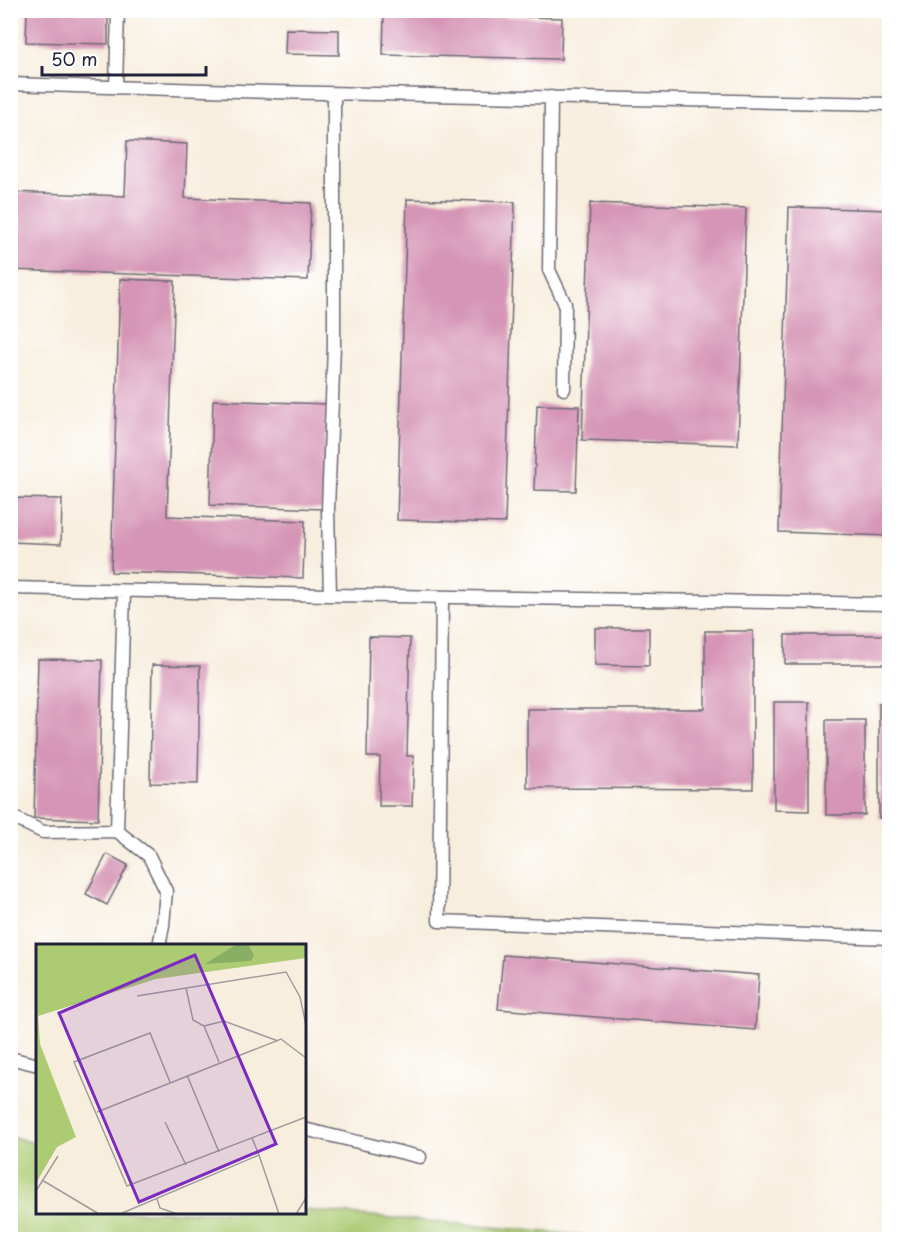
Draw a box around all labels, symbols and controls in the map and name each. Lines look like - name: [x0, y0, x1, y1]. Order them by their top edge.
- scale bar: [42, 39, 206, 77]
- text: 50 m: [51, 45, 98, 72]
- inset map: [36, 944, 306, 1214]

